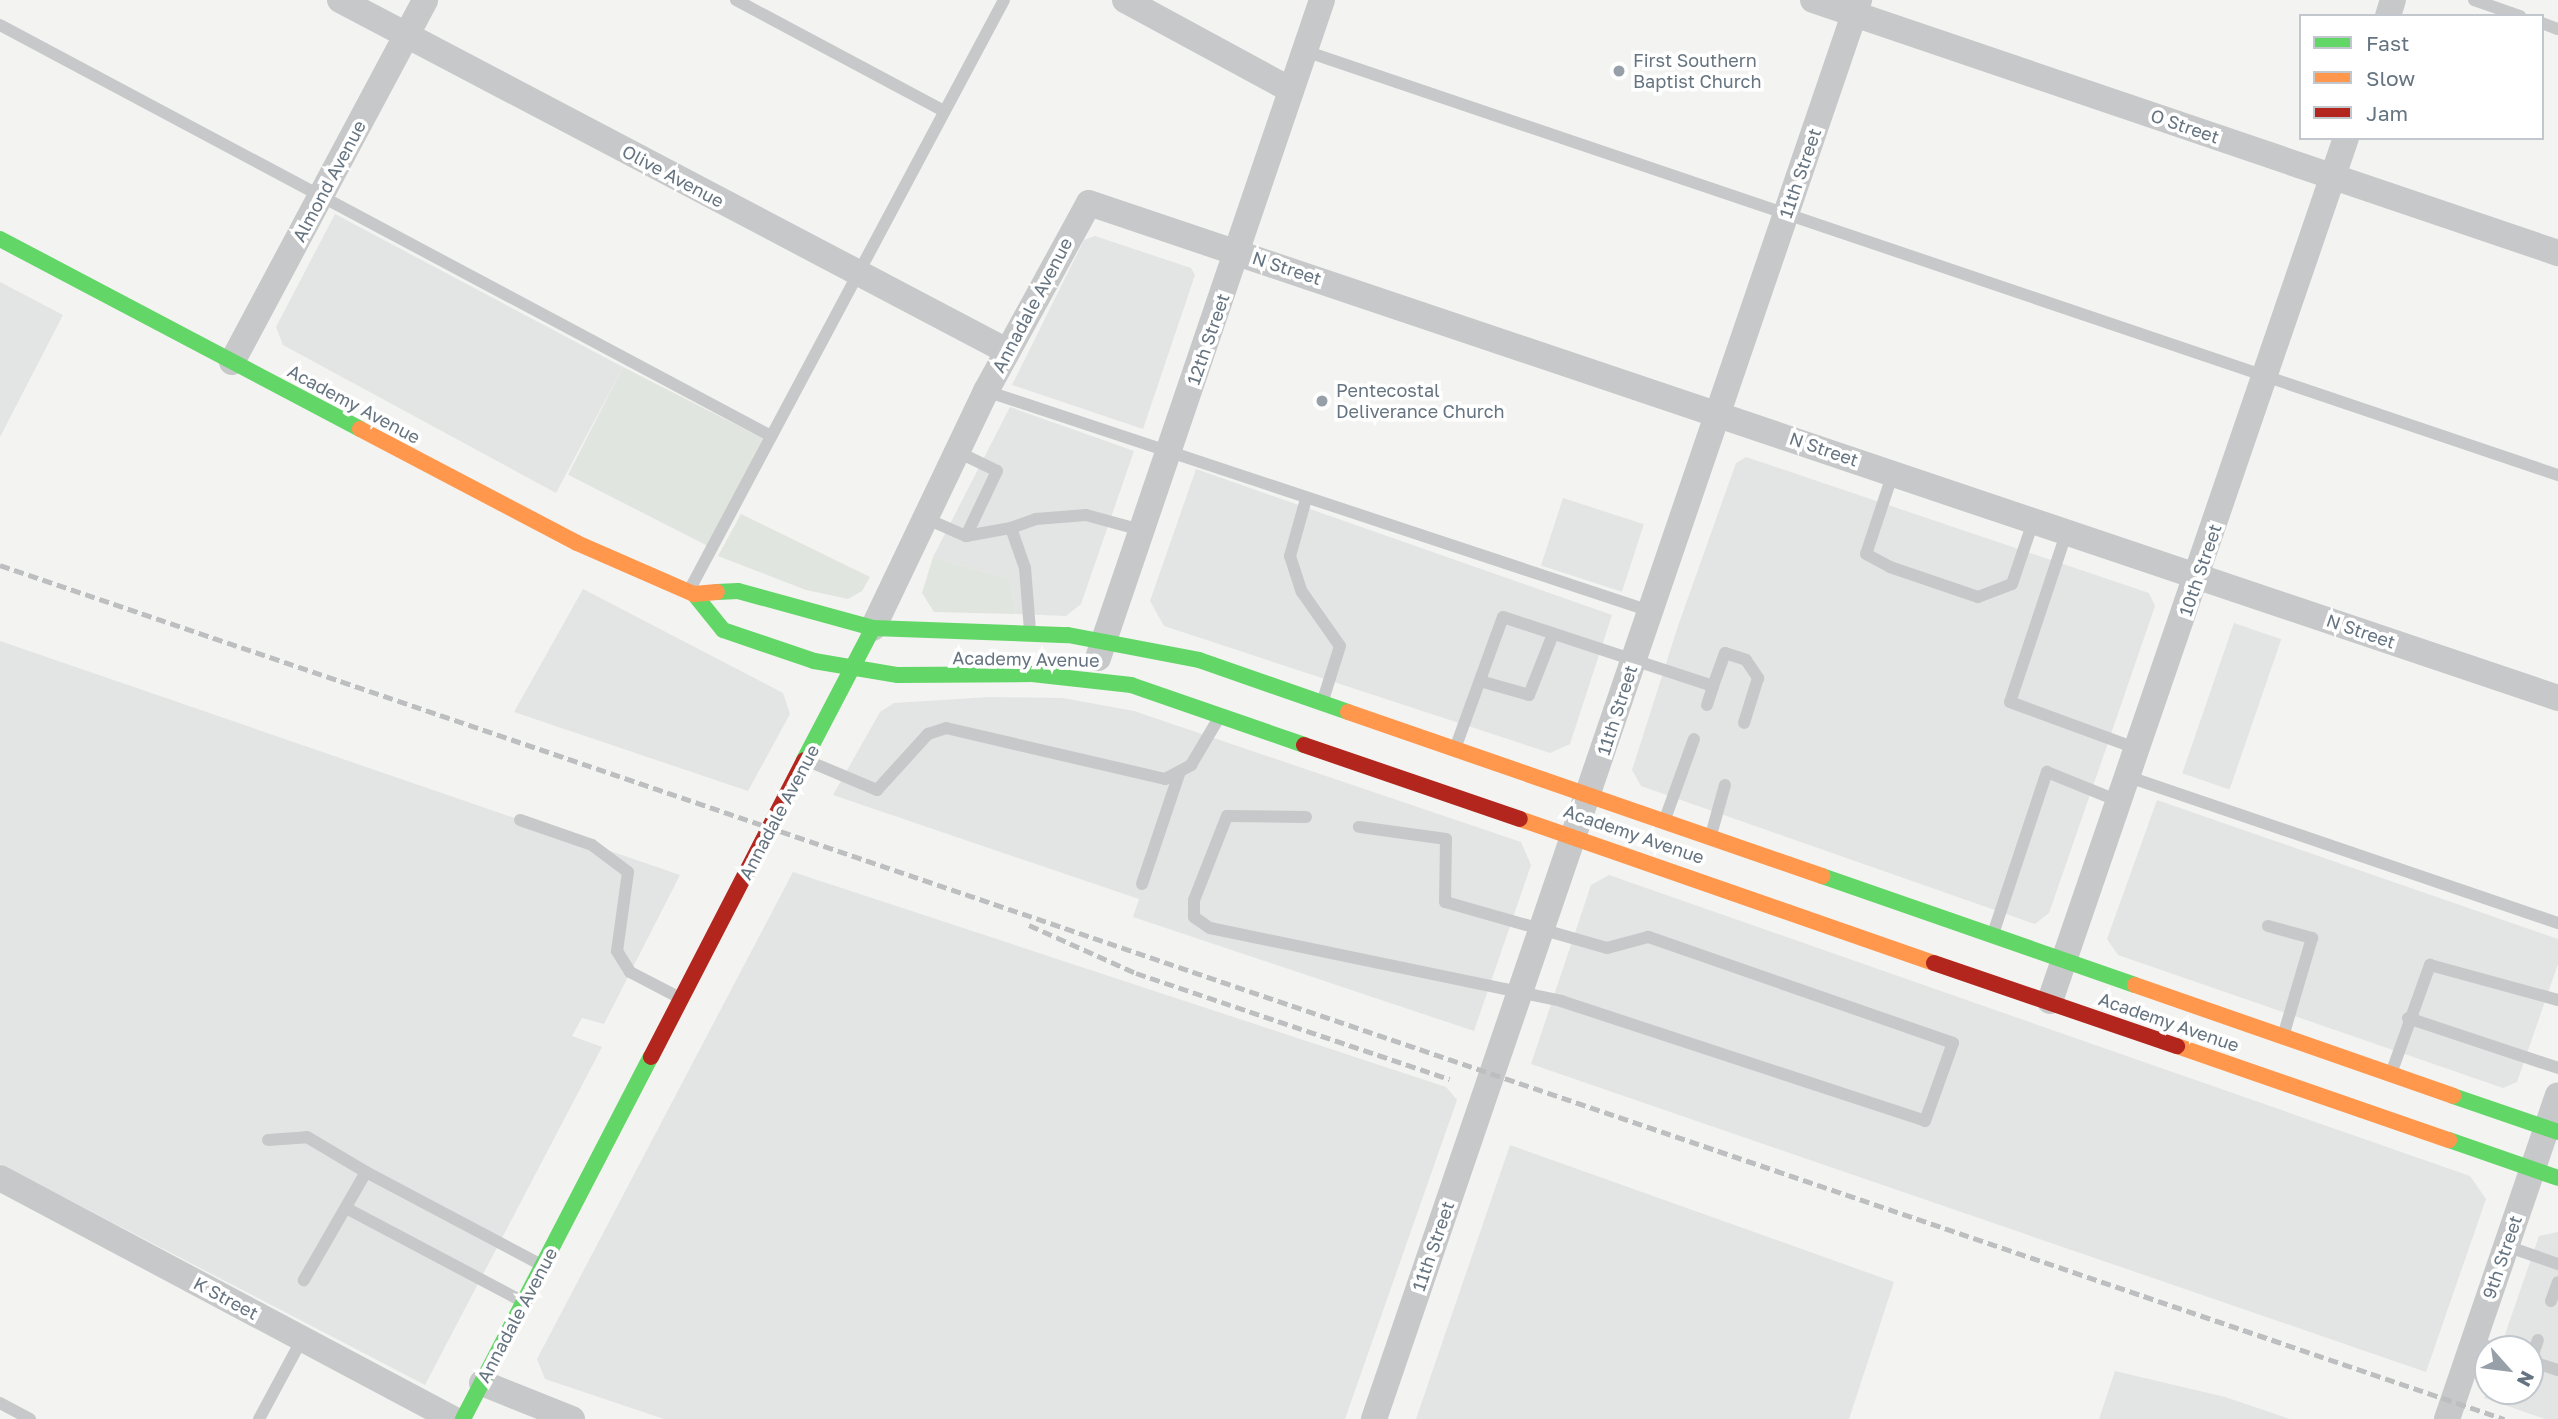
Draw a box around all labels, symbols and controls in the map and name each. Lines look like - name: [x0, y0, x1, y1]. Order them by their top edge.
- legend: [2299, 14, 2544, 140]
- text: Fast: [2366, 30, 2409, 56]
- place label: First Southern Baptist Church: [1633, 50, 1761, 92]
- marker: First Southern Baptist Church: [1611, 63, 1627, 79]
- text: Slow: [2366, 65, 2415, 91]
- text: Jam: [2366, 100, 2408, 126]
- street label: O Street: [2148, 104, 2222, 148]
- street label: Almond Avenue: [288, 117, 370, 245]
- street label: 11th Street: [1775, 125, 1825, 221]
- street label: Olive Avenue: [618, 140, 728, 212]
- street label: Annadale Avenue: [987, 234, 1077, 376]
- street label: N Street: [1250, 247, 1324, 289]
- street label: 12th Street: [1182, 290, 1234, 388]
- street label: Academy Avenue: [284, 360, 424, 448]
- place label: Pentecostal Deliverance Church: [1336, 380, 1505, 422]
- marker: Pentecostal Deliverance Church: [1314, 393, 1330, 409]
- street label: N Street: [1787, 427, 1861, 471]
- street label: 10th Street: [2174, 521, 2226, 619]
- street label: N Street: [2324, 609, 2398, 653]
- street label: Academy Avenue: [952, 647, 1100, 671]
- street label: 11th Street: [1592, 662, 1642, 758]
- street label: Annadale Avenue: [734, 741, 824, 883]
- street label: Academy Avenue: [1561, 800, 1707, 868]
- street label: Academy Avenue: [2096, 988, 2242, 1056]
- street label: 11th Street: [1408, 1198, 1458, 1294]
- street label: 9th Street: [2478, 1212, 2526, 1302]
- street label: Annadale Avenue: [472, 1244, 562, 1386]
- street label: K Street: [190, 1272, 262, 1324]
- north arrow: [2474, 1335, 2544, 1405]
- text: N: [2513, 1367, 2540, 1391]

